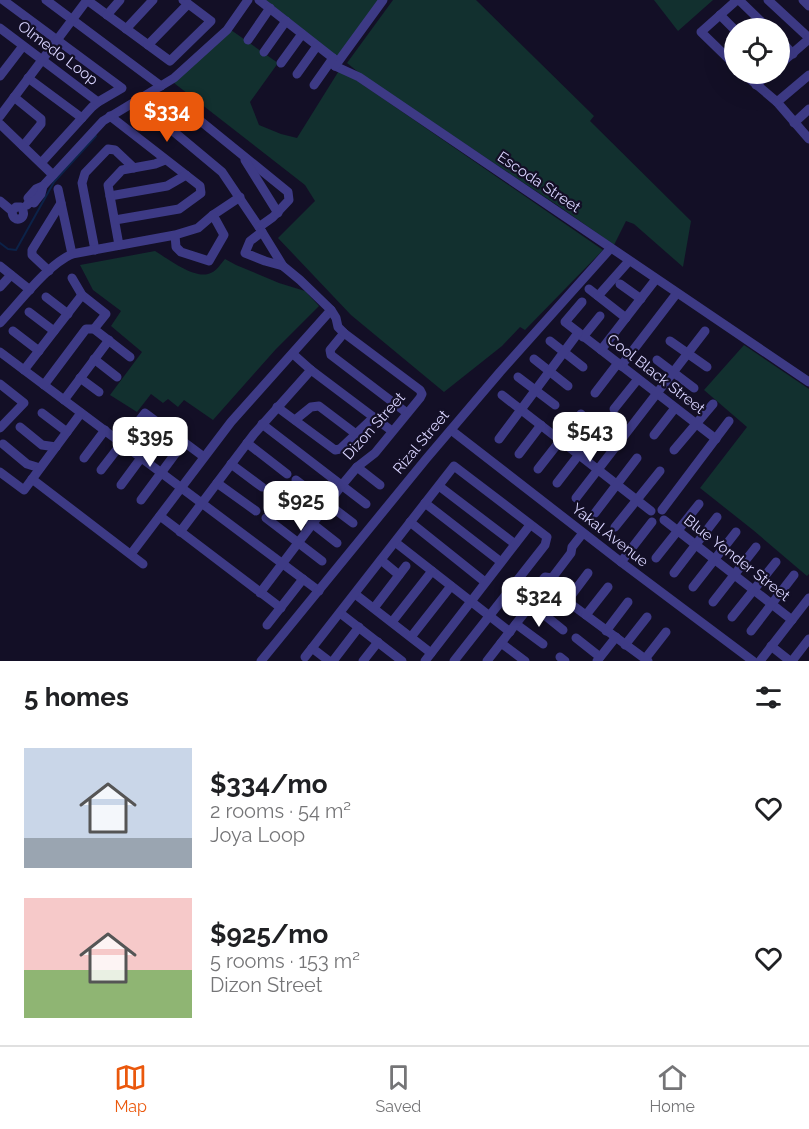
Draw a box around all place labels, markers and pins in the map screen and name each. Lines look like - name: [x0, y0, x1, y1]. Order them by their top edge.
- pin: $334: [131, 92, 203, 143]
- pin: $543: [554, 412, 626, 463]
- pin: $395: [114, 417, 186, 468]
- pin: $925: [265, 481, 337, 532]
- pin: $324: [503, 577, 575, 628]

